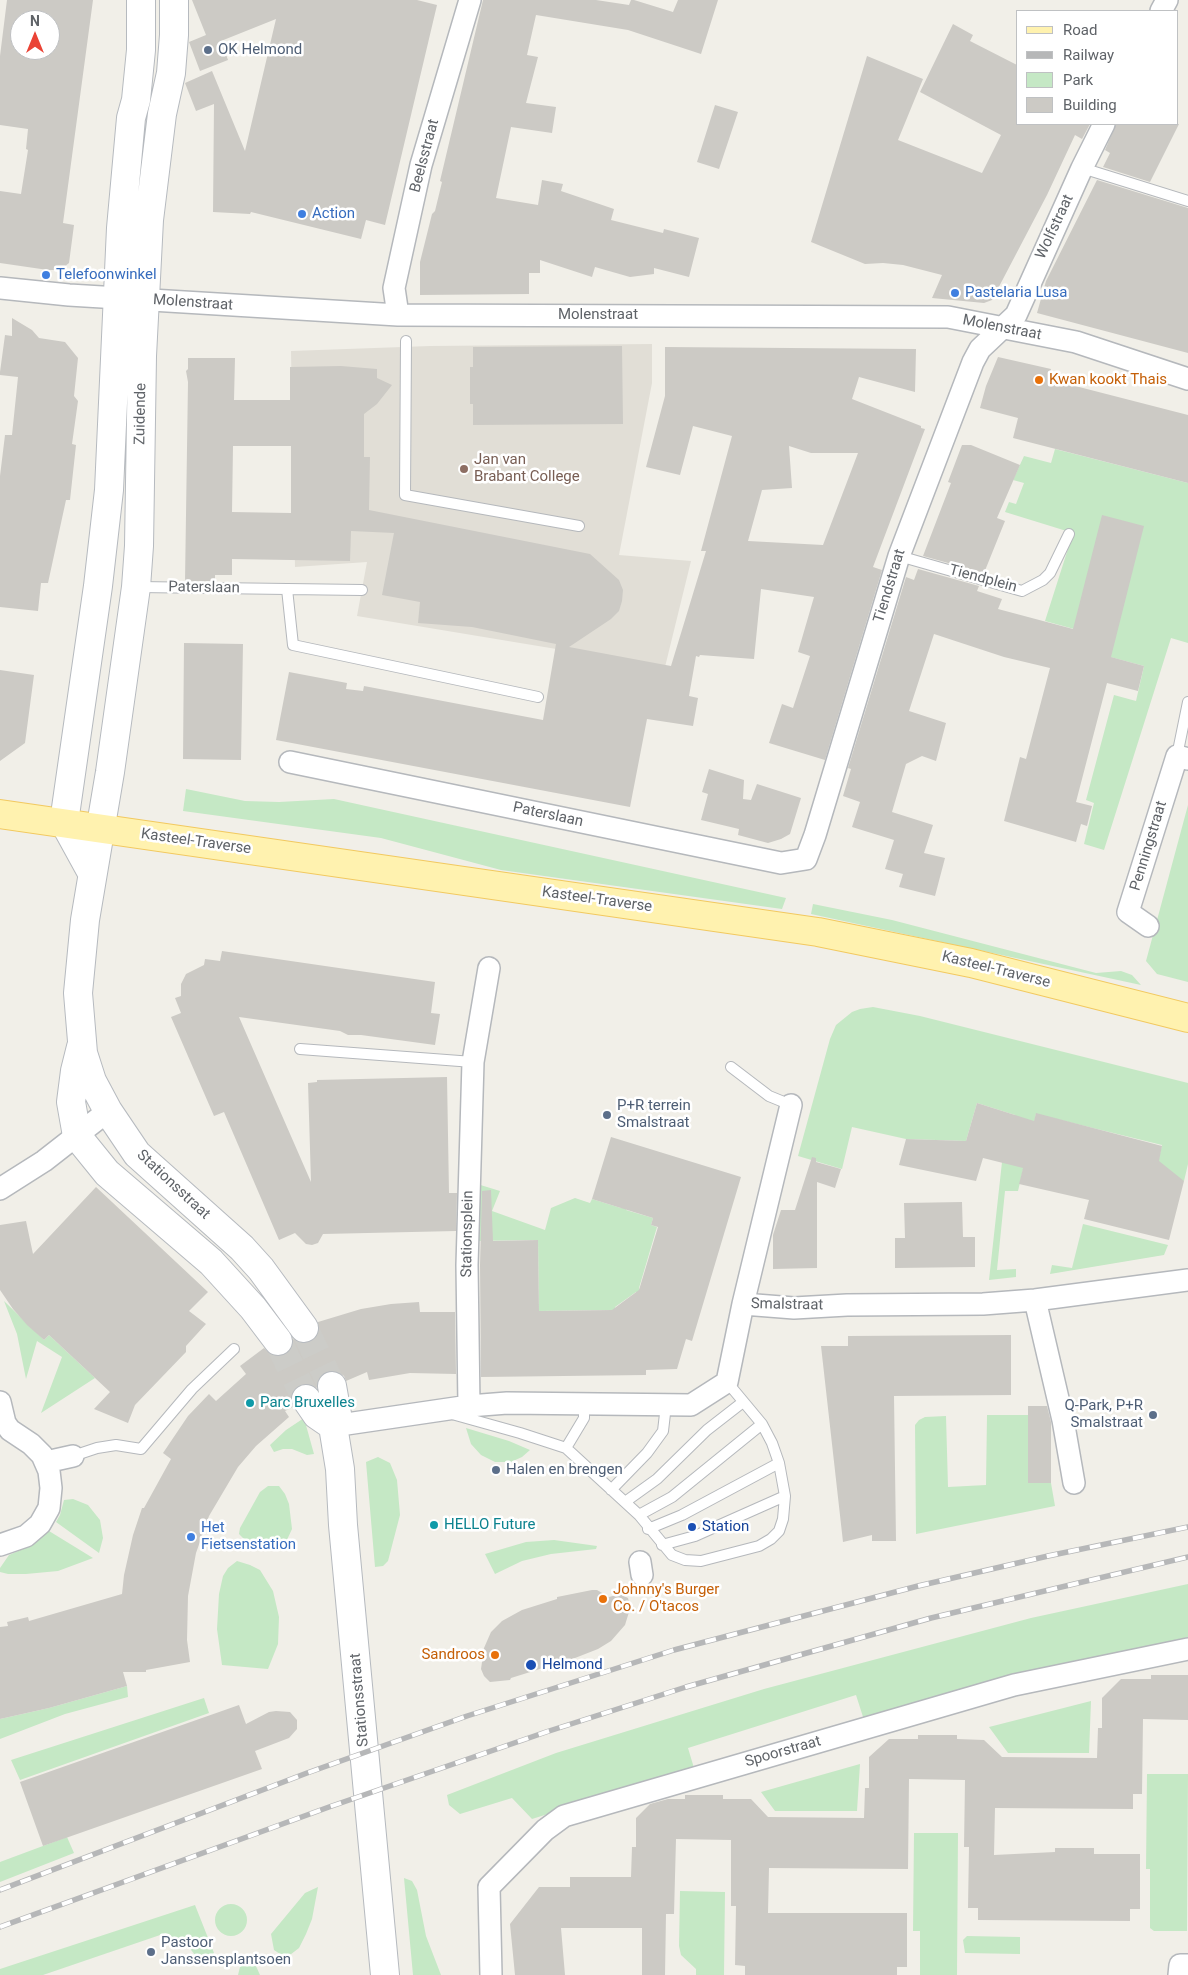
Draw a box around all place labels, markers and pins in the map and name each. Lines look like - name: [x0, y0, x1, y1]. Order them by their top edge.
- place label: OK Helmond: [218, 41, 302, 59]
- marker: OK Helmond: [202, 44, 214, 56]
- place label: Action: [312, 205, 355, 223]
- marker: Action: [296, 208, 308, 220]
- place label: Telefoonwinkel: [56, 266, 157, 284]
- marker: Telefoonwinkel: [40, 269, 52, 281]
- place label: Pastelaria Lusa: [965, 284, 1067, 302]
- marker: Pastelaria Lusa: [949, 287, 961, 299]
- place label: Kwan kookt Thais: [1049, 371, 1167, 389]
- marker: Kwan kookt Thais: [1033, 374, 1045, 386]
- place label: Jan van Brabant College: [474, 451, 580, 486]
- marker: Jan van Brabant College: [458, 463, 470, 475]
- place label: P+R terrein Smalstraat: [617, 1097, 691, 1132]
- marker: P+R terrein Smalstraat: [601, 1109, 613, 1121]
- place label: Parc Bruxelles: [260, 1394, 355, 1412]
- marker: Parc Bruxelles: [244, 1397, 256, 1409]
- place label: Q-Park, P+R Smalstraat: [1064, 1397, 1143, 1432]
- marker: Q-Park, P+R Smalstraat: [1147, 1409, 1159, 1421]
- place label: Halen en brengen: [506, 1461, 623, 1479]
- marker: Halen en brengen: [490, 1464, 502, 1476]
- place label: HELLO Future: [444, 1516, 535, 1534]
- place label: Station: [702, 1518, 749, 1536]
- place label: Het Fietsenstation: [201, 1519, 296, 1554]
- marker: HELLO Future: [428, 1519, 440, 1531]
- marker: Station: [686, 1521, 698, 1533]
- marker: Het Fietsenstation: [185, 1531, 197, 1543]
- place label: Johnny's Burger Co. / O'tacos: [613, 1581, 719, 1616]
- marker: Johnny's Burger Co. / O'tacos: [597, 1593, 609, 1605]
- place label: Sandroos: [421, 1646, 485, 1664]
- marker: Sandroos: [489, 1649, 501, 1661]
- place label: Helmond: [542, 1656, 603, 1674]
- marker: Helmond: [524, 1658, 538, 1672]
- place label: Pastoor Janssensplantsoen: [161, 1934, 291, 1969]
- marker: Pastoor Janssensplantsoen: [145, 1946, 157, 1958]

